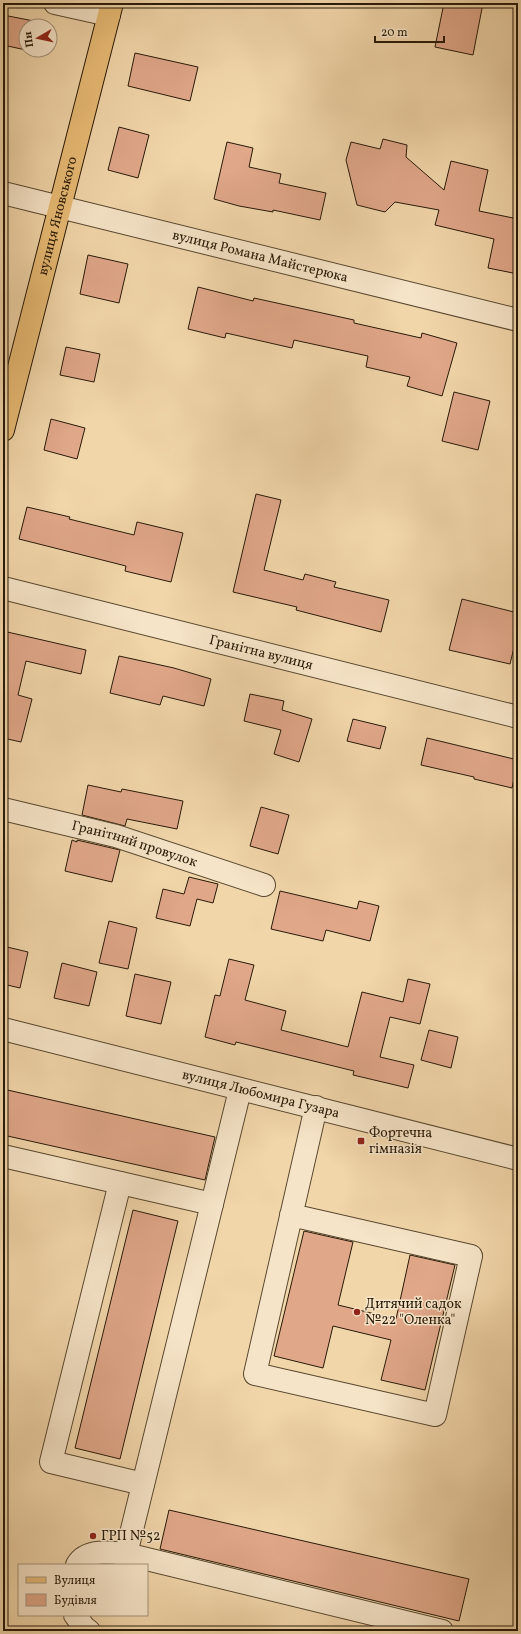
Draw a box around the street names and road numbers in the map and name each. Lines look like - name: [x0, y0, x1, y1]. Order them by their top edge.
- street label: вулиця Яновського: [33, 154, 82, 277]
- street label: вулиця Романа Майстерюка: [170, 226, 350, 287]
- street label: Гранітна вулиця: [207, 630, 315, 675]
- street label: Гранітний провулок: [70, 816, 200, 872]
- street label: вулиця Любомира Гузара: [180, 1065, 342, 1123]

